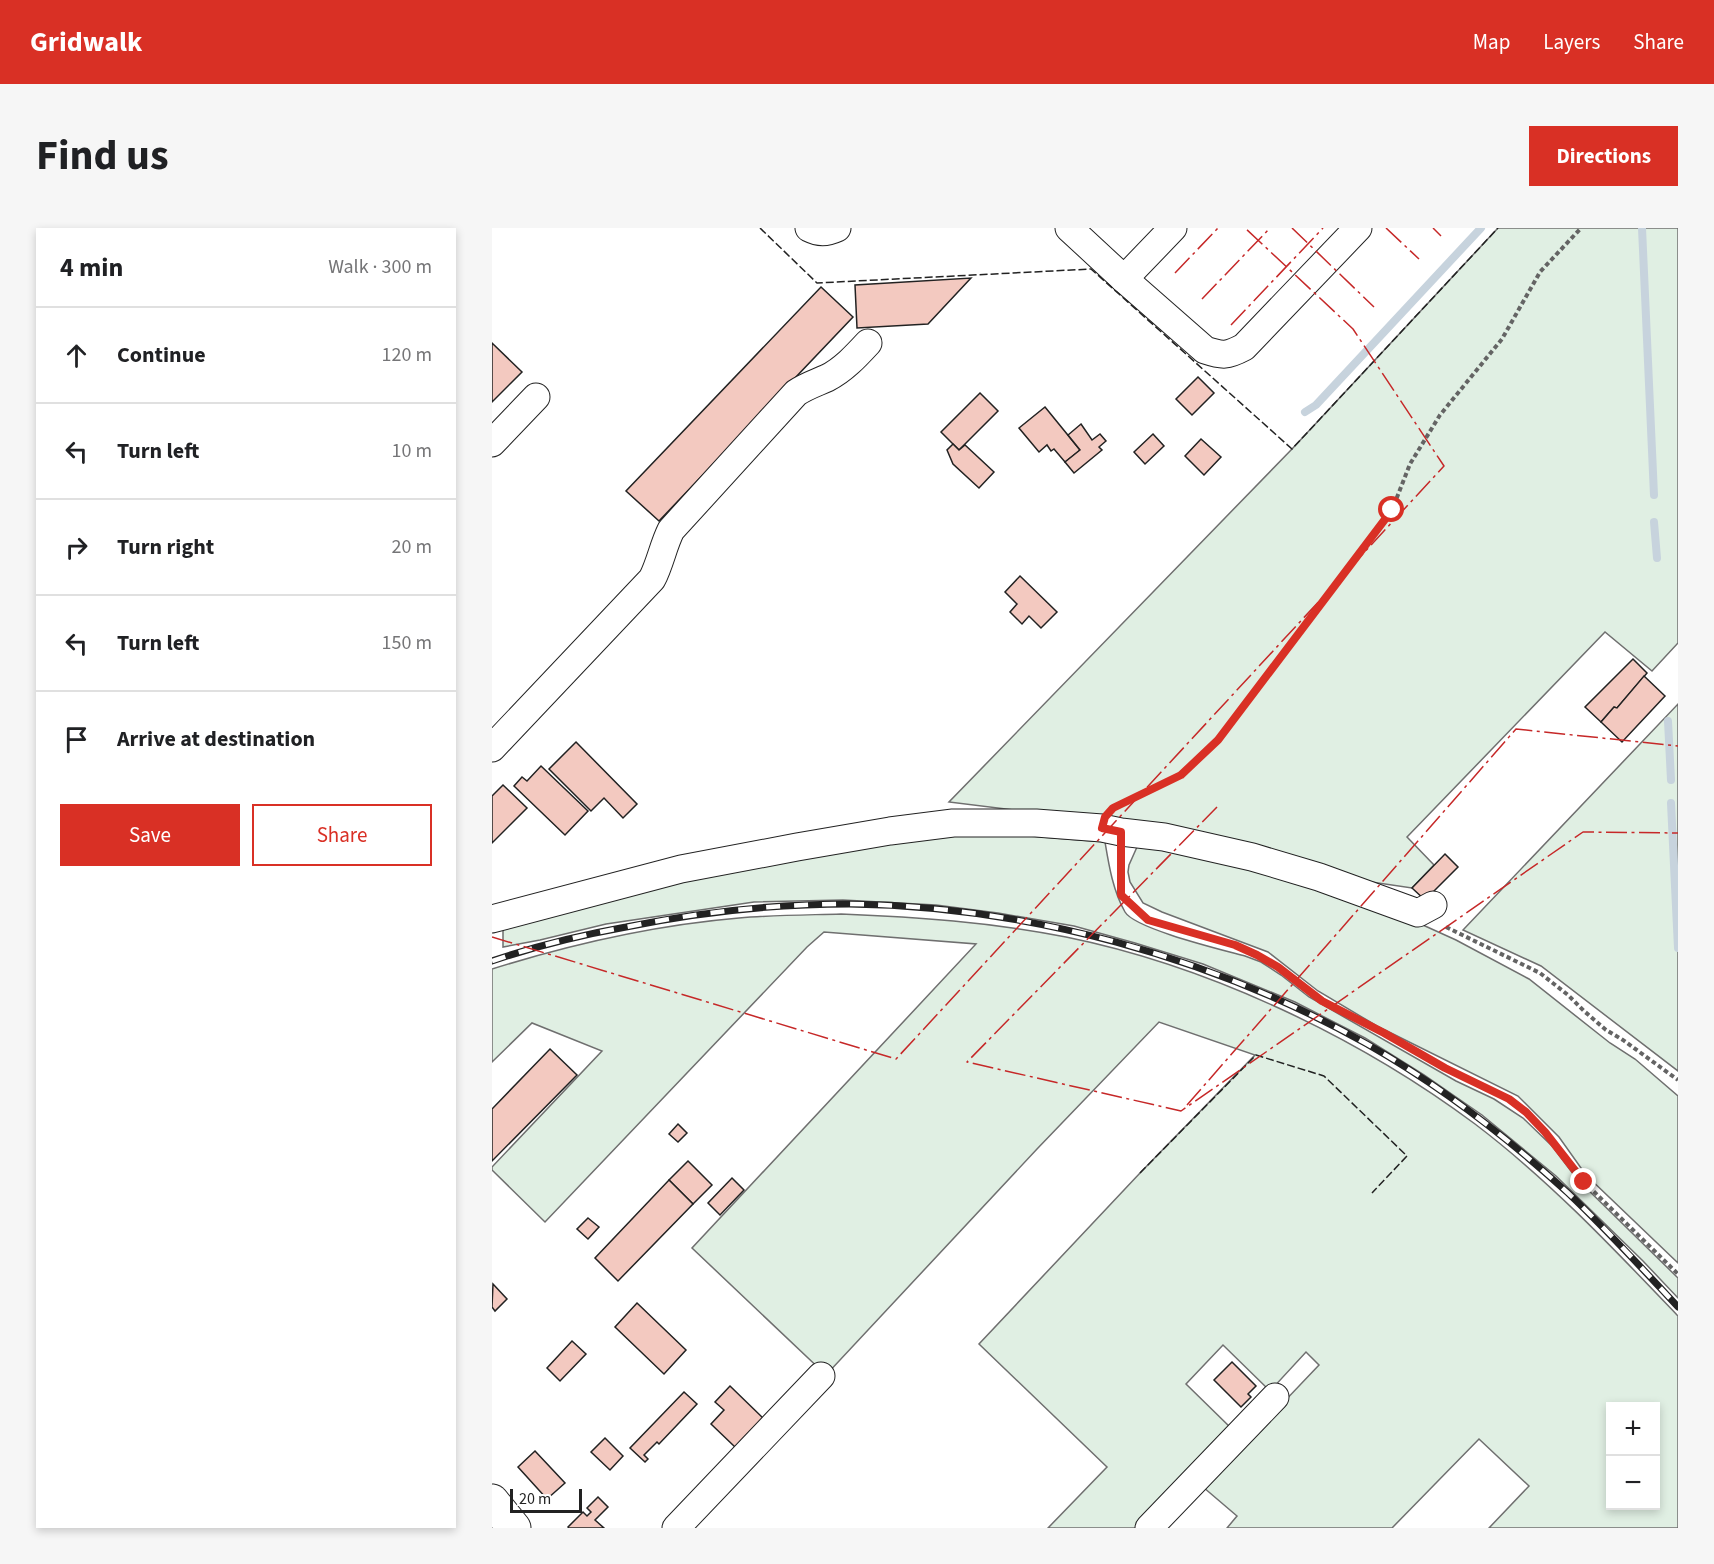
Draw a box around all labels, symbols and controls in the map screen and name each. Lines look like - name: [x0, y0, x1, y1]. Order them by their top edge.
- text: Gridwalk: [30, 22, 142, 62]
- text: Map: [1473, 27, 1510, 57]
- text: Layers: [1543, 27, 1600, 57]
- text: Share: [1633, 27, 1684, 57]
- text: Find us: [36, 126, 169, 186]
- button: Directions: [1529, 126, 1678, 186]
- text: 4 min: [60, 249, 123, 286]
- text: Walk · 300 m: [328, 253, 432, 281]
- icon: ahead: [60, 339, 93, 372]
- text: Continue: [117, 339, 206, 371]
- text: 120 m: [382, 341, 432, 369]
- icon: left: [60, 435, 93, 468]
- text: Turn left: [117, 435, 199, 467]
- text: 10 m: [392, 437, 432, 465]
- route start: [1378, 496, 1404, 522]
- icon: right: [60, 531, 93, 564]
- text: Turn right: [117, 531, 214, 563]
- text: 20 m: [392, 533, 432, 561]
- icon: left: [60, 627, 93, 660]
- text: Turn left: [117, 627, 199, 659]
- text: 150 m: [382, 629, 432, 657]
- icon: arrive: [60, 723, 93, 756]
- text: Arrive at destination: [117, 723, 315, 755]
- button: Save: [60, 804, 240, 866]
- button: Share: [252, 804, 432, 866]
- route end: [1570, 1168, 1596, 1194]
- map controls: [1606, 1402, 1660, 1510]
- button: +: [1606, 1402, 1660, 1456]
- button: −: [1606, 1456, 1660, 1510]
- scale bar: [510, 1486, 582, 1514]
- text: 20 m: [519, 1488, 551, 1510]

